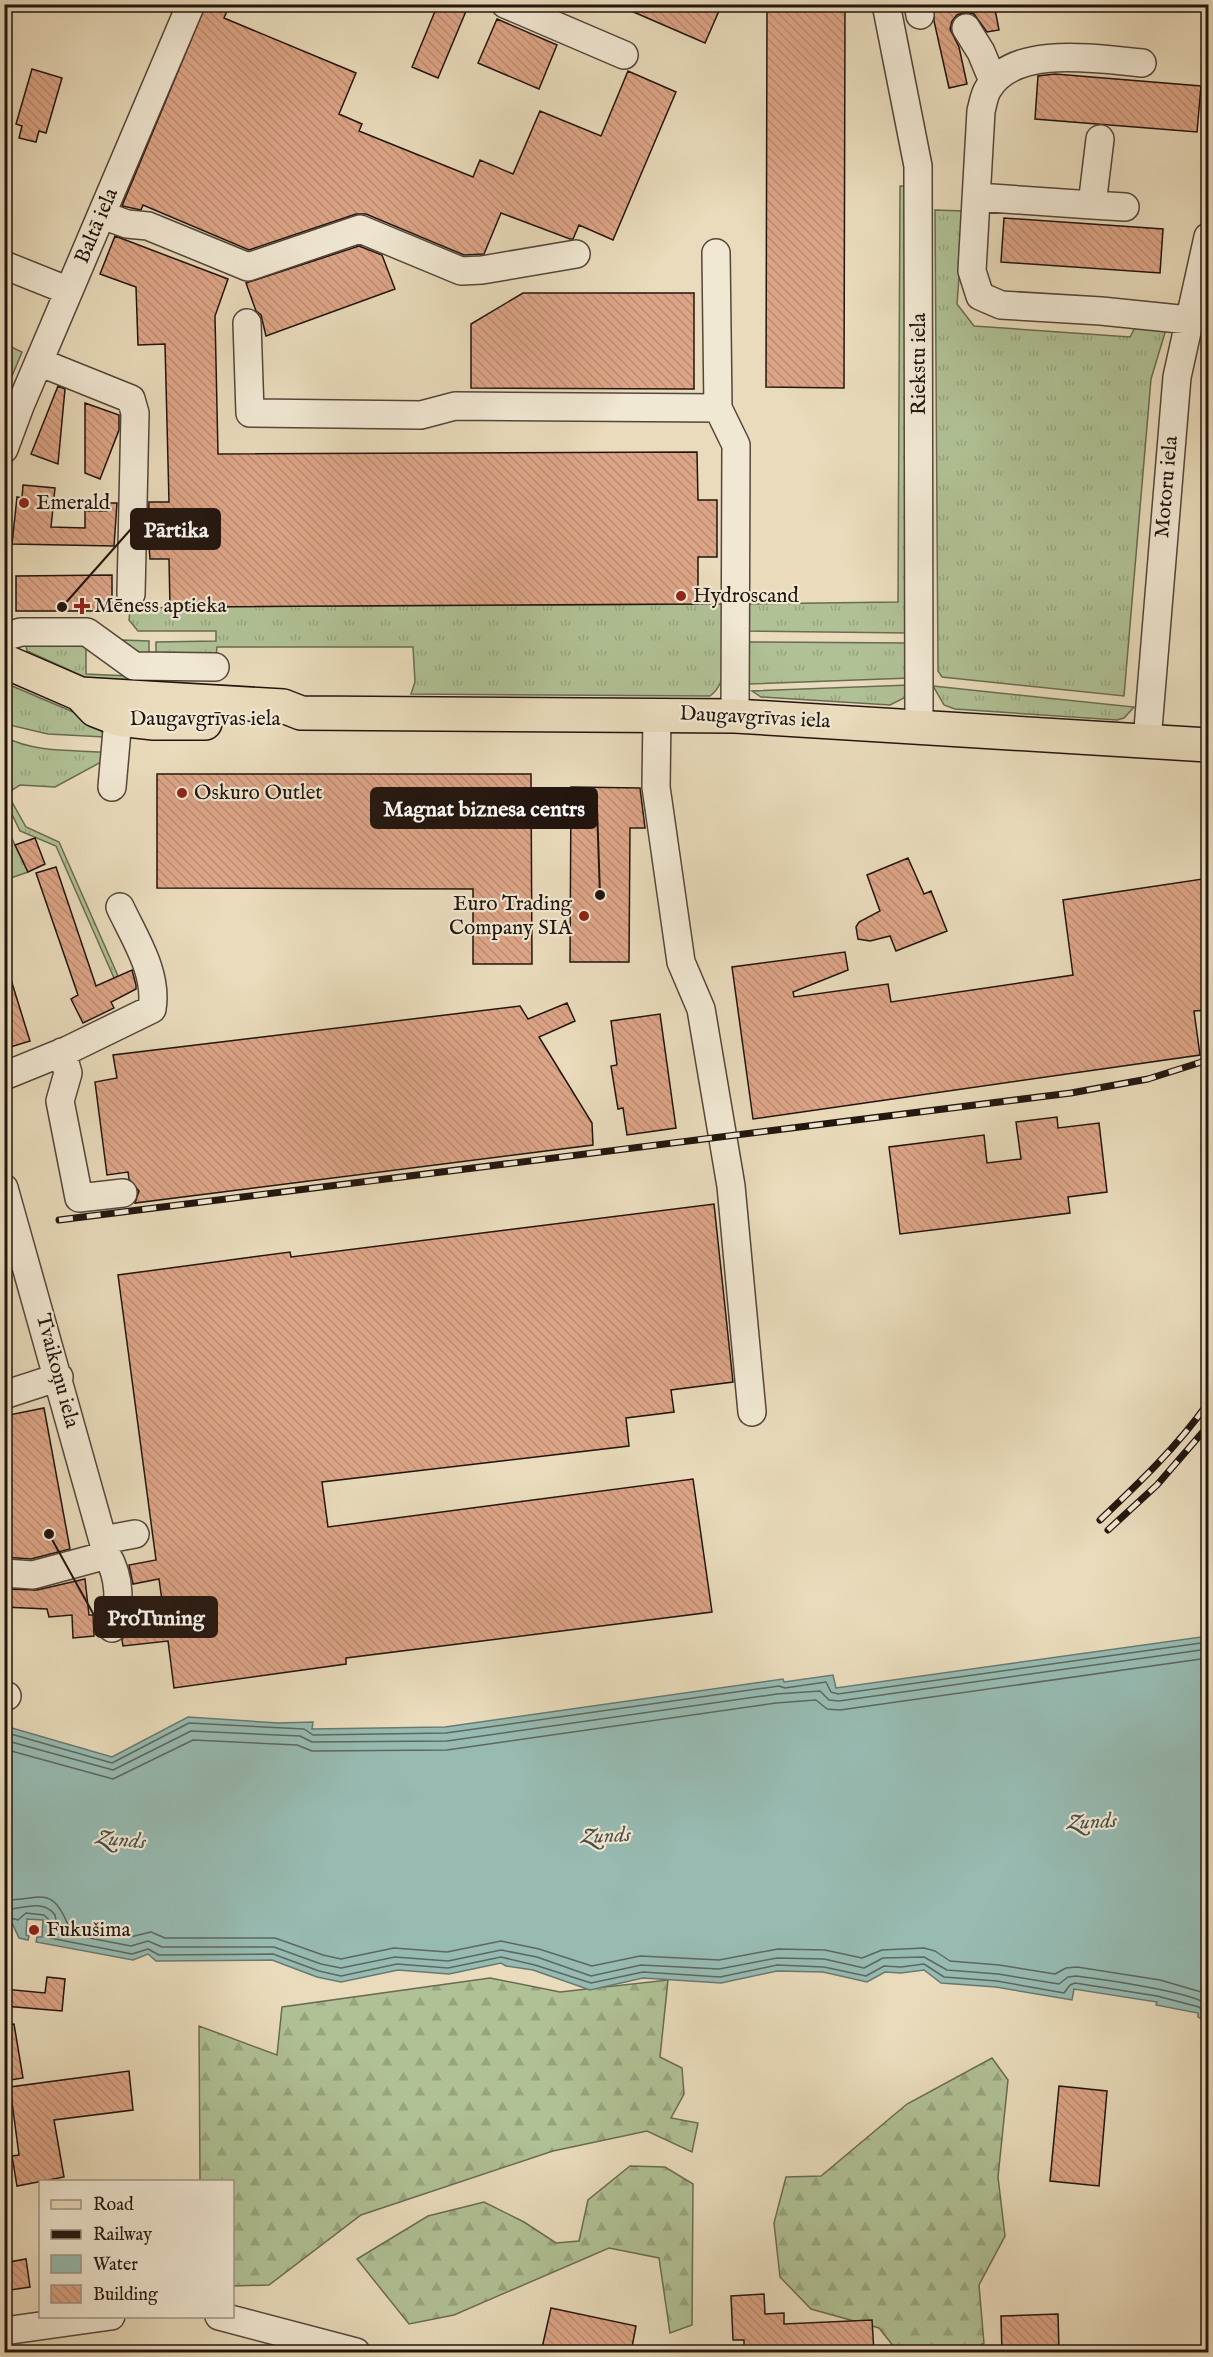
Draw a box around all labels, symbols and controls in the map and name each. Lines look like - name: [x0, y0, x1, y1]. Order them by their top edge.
- street label: Baltā iela: [69, 183, 125, 268]
- street label: Riekstu iela: [906, 312, 933, 415]
- street label: Motoru iela: [1149, 434, 1185, 539]
- place label: Emerald: [36, 490, 111, 517]
- marker: Emerald: [17, 496, 31, 510]
- callout: Pārtika: [131, 509, 220, 549]
- text: Pārtika: [143, 517, 209, 545]
- place label: Hydroscand: [693, 583, 799, 610]
- marker: Hydroscand: [674, 589, 688, 603]
- place label: Mēness aptieka: [94, 593, 227, 620]
- marker: Mēness aptieka: [75, 599, 89, 613]
- street label: Daugavgrīvas iela: [679, 701, 832, 735]
- street label: Daugavgrīvas iela: [129, 706, 281, 733]
- place label: Oskuro Outlet: [194, 780, 323, 807]
- marker: Oskuro Outlet: [175, 786, 189, 800]
- callout: Magnat biznesa centrs: [371, 788, 597, 828]
- text: Magnat biznesa centrs: [383, 796, 585, 824]
- place label: Euro Trading Company SIA: [449, 891, 573, 942]
- marker: Euro Trading Company SIA: [577, 909, 591, 923]
- street label: Tvaikoņu iela: [29, 1311, 85, 1432]
- callout: ProTuning: [95, 1597, 217, 1637]
- text: ProTuning: [107, 1605, 206, 1633]
- water label: Zunds: [1065, 1807, 1118, 1837]
- water label: Zunds: [579, 1821, 632, 1851]
- water label: Zunds: [93, 1823, 148, 1857]
- place label: Fukušima: [46, 1917, 131, 1944]
- marker: Fukušima: [27, 1923, 41, 1937]
- legend: [39, 2180, 234, 2318]
- text: Road: [93, 2194, 134, 2217]
- text: Railway: [93, 2224, 152, 2247]
- text: Water: [93, 2254, 138, 2277]
- text: Building: [93, 2284, 158, 2307]

